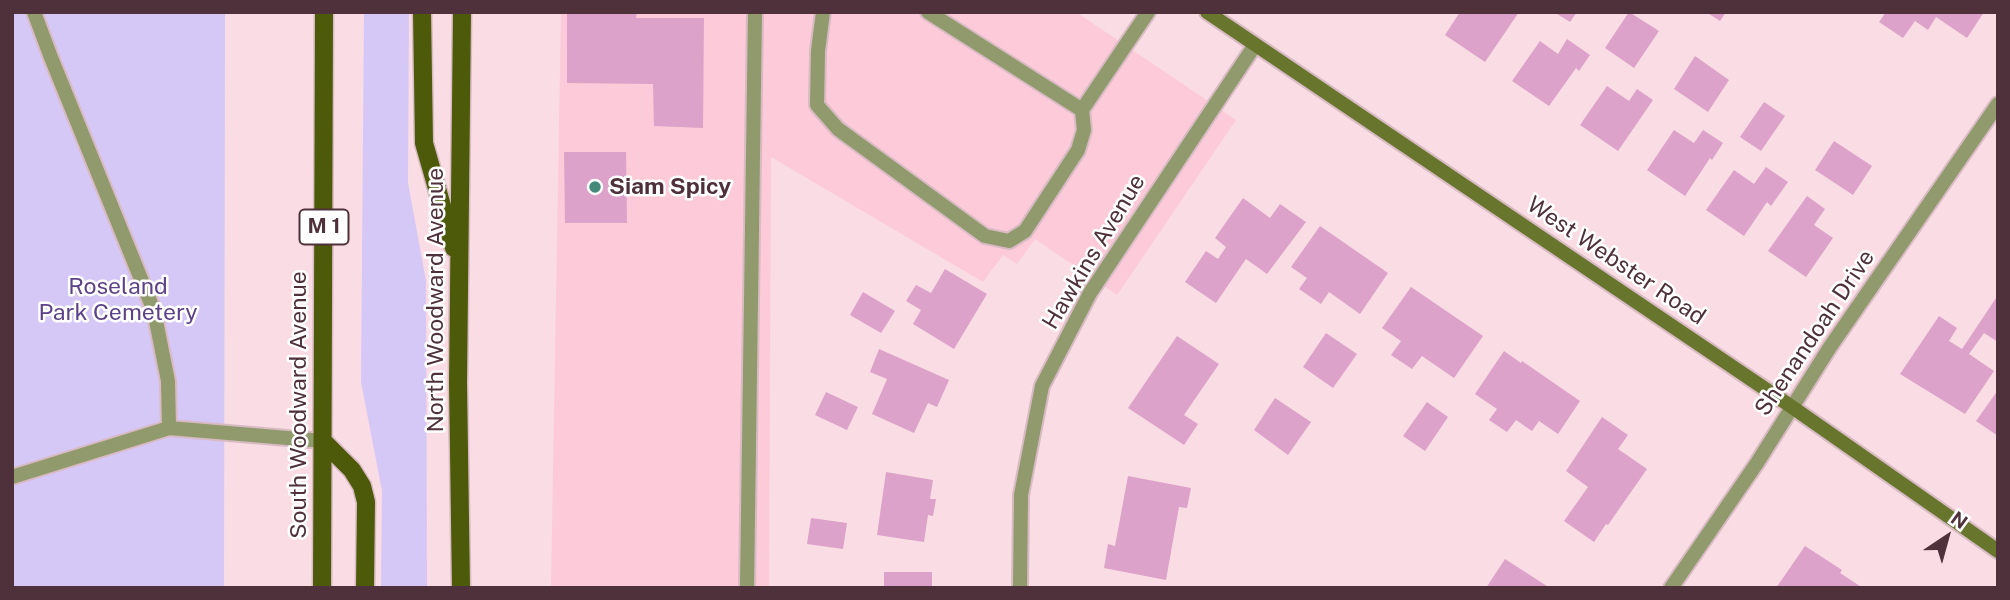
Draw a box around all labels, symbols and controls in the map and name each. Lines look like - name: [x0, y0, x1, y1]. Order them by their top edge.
- street label: North Woodward Avenue: [422, 168, 450, 432]
- street label: Hawkins Avenue: [1037, 169, 1151, 335]
- place label: Siam Spicy: [609, 173, 731, 201]
- marker: Siam Spicy: [587, 179, 603, 195]
- street label: West Webster Road: [1521, 191, 1711, 331]
- road number: M 1: [300, 210, 348, 244]
- street label: Shenandoah Drive: [1749, 245, 1881, 421]
- street label: South Woodward Avenue: [285, 271, 313, 539]
- park label: Roseland Park Cemetery: [38, 273, 198, 327]
- north arrow: [1912, 502, 1982, 572]
- text: N: [1947, 507, 1972, 533]

